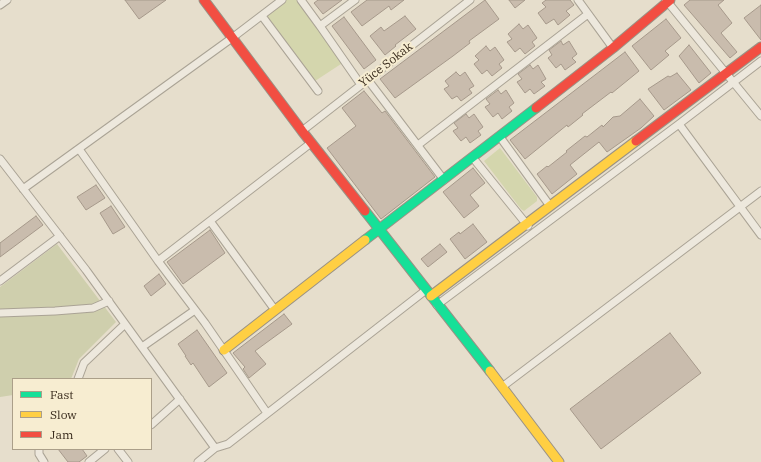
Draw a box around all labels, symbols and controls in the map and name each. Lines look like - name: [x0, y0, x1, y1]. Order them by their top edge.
- street label: Yüce Sokak: [356, 40, 416, 90]
- legend: [12, 378, 152, 450]
- text: Fast: [50, 387, 74, 402]
- text: Slow: [50, 407, 77, 422]
- text: Jam: [50, 427, 73, 442]

